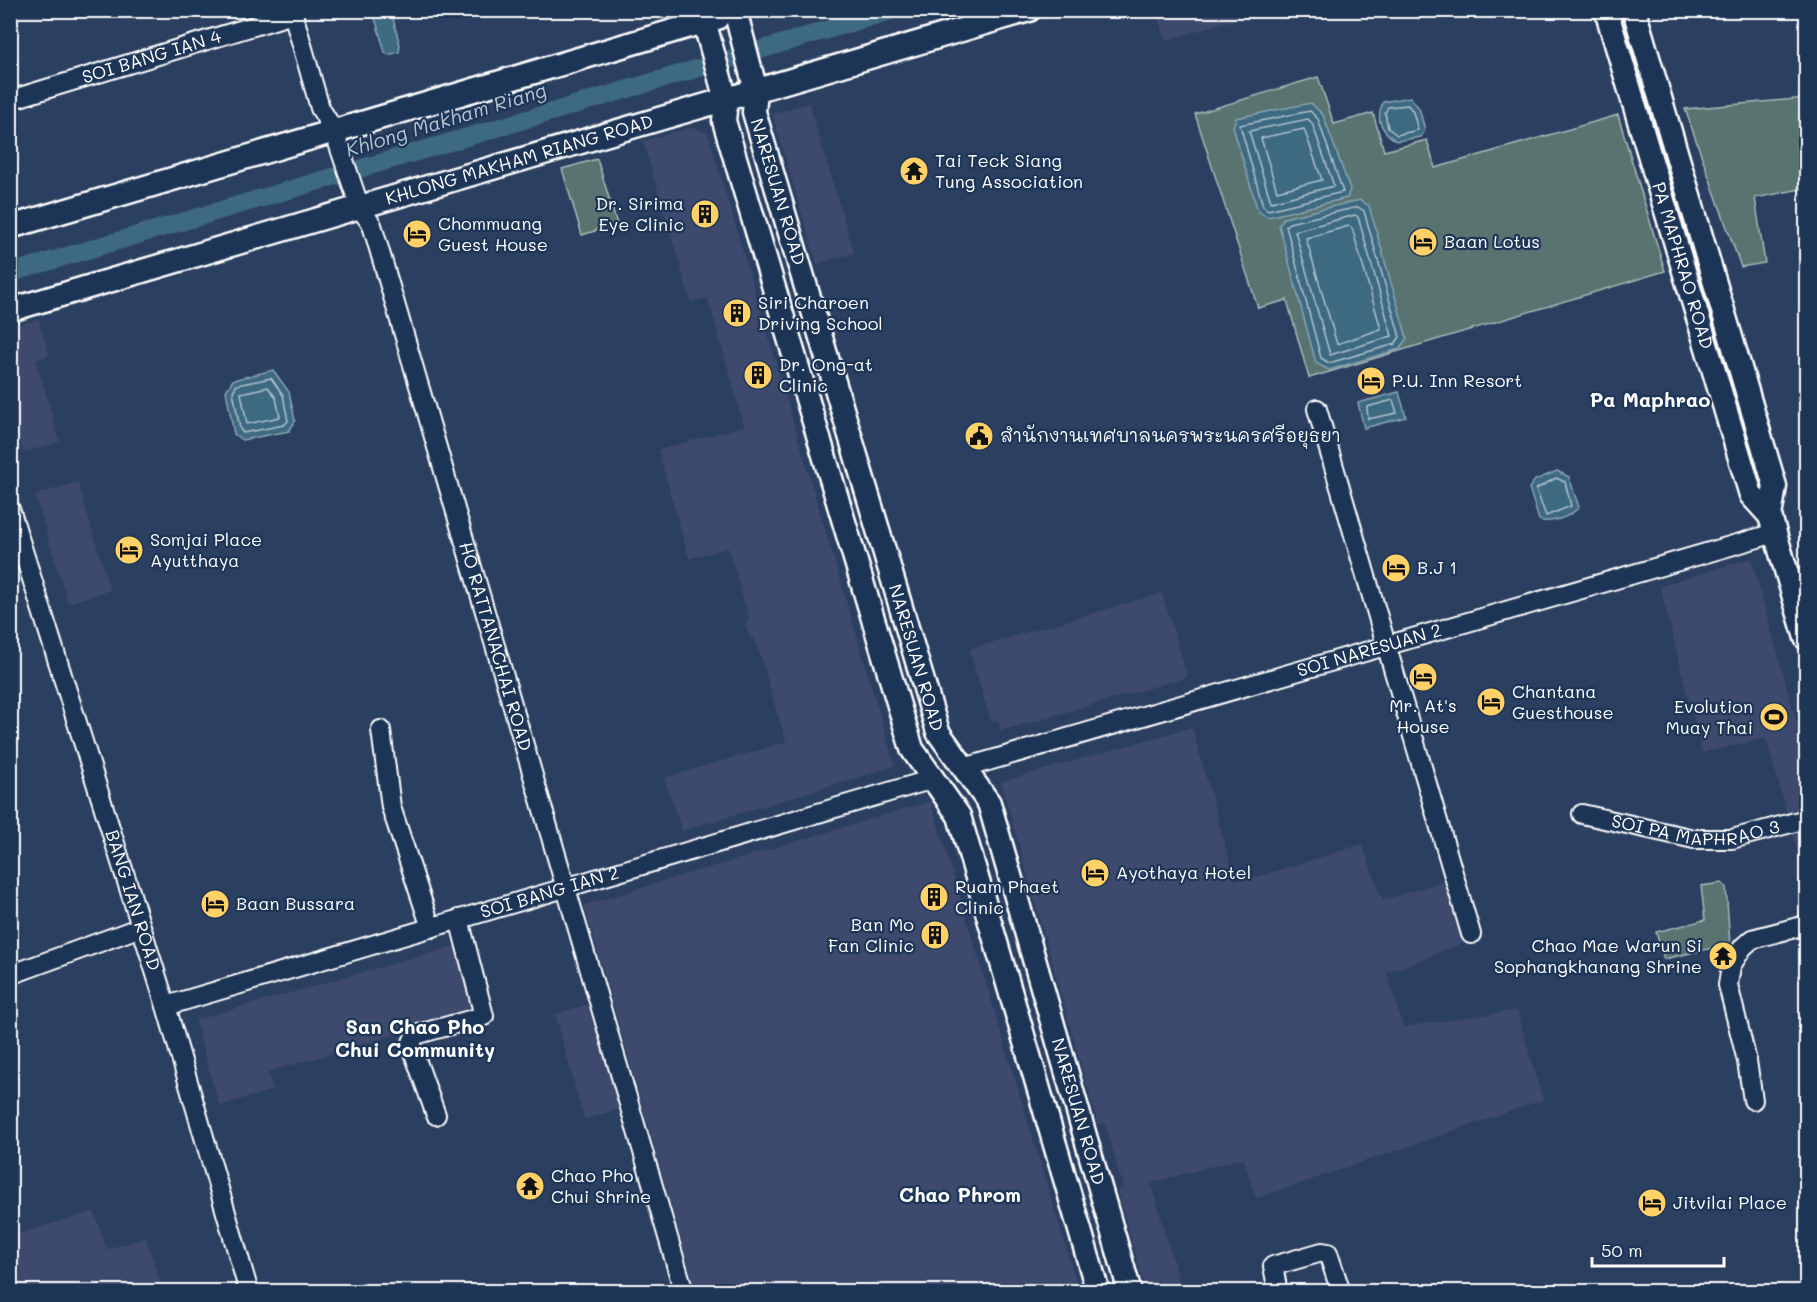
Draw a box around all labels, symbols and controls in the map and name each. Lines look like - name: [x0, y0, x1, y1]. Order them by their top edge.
- street label: SOI BANG IAN 4: [79, 23, 224, 88]
- water label: Khlong Makham Riang: [342, 76, 549, 162]
- street label: KHLONG MAKHAM RIANG ROAD: [382, 108, 656, 210]
- street label: NARESUAN ROAD: [746, 115, 812, 268]
- place label: Tai Teck Siang Tung Association: [935, 148, 1083, 193]
- temple icon: Tai Teck Siang Tung Association: [898, 155, 930, 187]
- street label: PA MAPHRAO ROAD: [1647, 179, 1720, 352]
- place label: Dr. Sirima Eye Clinic: [596, 191, 684, 236]
- building icon: Dr. Sirima Eye Clinic: [689, 198, 721, 230]
- place label: Chommuang Guest House: [438, 211, 548, 256]
- hotel icon: Chommuang Guest House: [401, 218, 433, 250]
- hotel icon: Baan Lotus: [1407, 226, 1439, 258]
- place label: Baan Lotus: [1444, 229, 1540, 253]
- place label: Siri Charoen Driving School: [758, 290, 883, 335]
- building icon: Siri Charoen Driving School: [721, 297, 753, 329]
- place label: Dr. Ong-at Clinic: [779, 352, 873, 397]
- building icon: Dr. Ong-at Clinic: [742, 359, 774, 391]
- hotel icon: P.U. Inn Resort: [1355, 365, 1387, 397]
- place label: P.U. Inn Resort: [1392, 368, 1522, 392]
- district label: Pa Maphrao: [1590, 386, 1710, 412]
- public building icon: สำนักงานเทศบาลนครพระนครศรีอยุธยา: [963, 420, 995, 452]
- place label: สำนักงานเทศบาลนครพระนครศรีอยุธยา: [1000, 423, 1341, 449]
- place label: Somjai Place Ayutthaya: [150, 527, 262, 572]
- hotel icon: Somjai Place Ayutthaya: [113, 534, 145, 566]
- street label: HO RATTANACHAI ROAD: [454, 539, 538, 753]
- hotel icon: B.J 1: [1380, 552, 1412, 584]
- place label: B.J 1: [1417, 555, 1457, 579]
- street label: NARESUAN ROAD: [884, 581, 950, 734]
- street label: SOI NARESUAN 2: [1294, 617, 1444, 682]
- hotel icon: Mr. At's House: [1407, 661, 1439, 693]
- place label: Chantana Guesthouse: [1512, 679, 1614, 724]
- hotel icon: Chantana Guesthouse: [1475, 686, 1507, 718]
- place label: Mr. At's House: [1389, 693, 1457, 738]
- place label: Evolution Muay Thai: [1666, 694, 1753, 739]
- sports icon: Evolution Muay Thai: [1758, 701, 1790, 733]
- street label: SOI PA MAPHRAO 3: [1609, 808, 1782, 850]
- street label: BANG IAN ROAD: [100, 827, 167, 973]
- hotel icon: Ayothaya Hotel: [1079, 857, 1111, 889]
- street label: SOI BANG IAN 2: [477, 860, 622, 923]
- place label: Ayothaya Hotel: [1116, 860, 1251, 884]
- place label: Ruam Phaet Clinic: [955, 874, 1059, 919]
- building icon: Ruam Phaet Clinic: [918, 881, 950, 913]
- hotel icon: Baan Bussara: [199, 888, 231, 920]
- place label: Baan Bussara: [236, 891, 355, 915]
- place label: Ban Mo Fan Clinic: [828, 912, 914, 957]
- building icon: Ban Mo Fan Clinic: [919, 919, 951, 951]
- place label: Chao Mae Warun Si Sophangkhanang Shrine: [1494, 933, 1702, 978]
- temple icon: Chao Mae Warun Si Sophangkhanang Shrine: [1707, 940, 1739, 972]
- district label: San Chao Pho Chui Community: [335, 1013, 495, 1062]
- street label: NARESUAN ROAD: [1046, 1035, 1112, 1188]
- place label: Chao Pho Chui Shrine: [551, 1163, 651, 1208]
- temple icon: Chao Pho Chui Shrine: [514, 1170, 546, 1202]
- district label: Chao Phrom: [899, 1181, 1021, 1207]
- hotel icon: Jitvilai Place: [1636, 1187, 1668, 1219]
- place label: Jitvilai Place: [1673, 1190, 1787, 1214]
- scale bar: [1592, 1230, 1724, 1268]
- text: 50 m: [1601, 1238, 1643, 1262]

